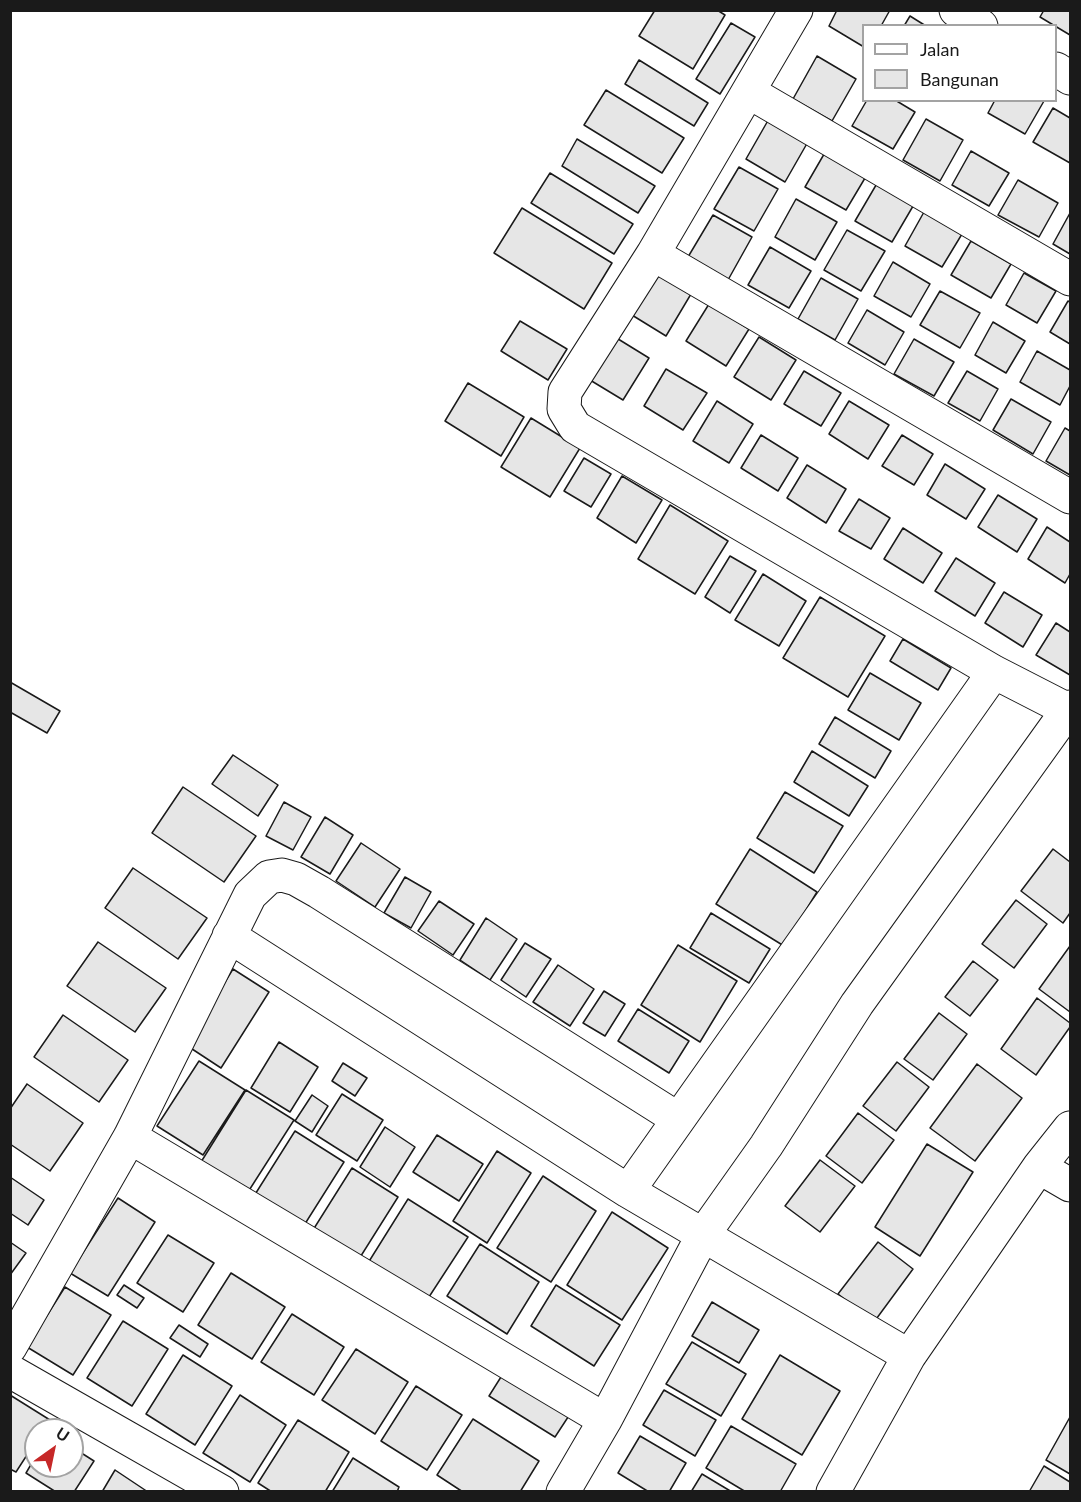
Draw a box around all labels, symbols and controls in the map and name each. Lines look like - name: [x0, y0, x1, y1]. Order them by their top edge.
- legend: [862, 24, 1057, 102]
- text: Jalan: [920, 38, 959, 60]
- text: Bangunan: [920, 68, 999, 90]
- north arrow: [24, 1418, 84, 1478]
- text: U: [53, 1423, 73, 1445]

